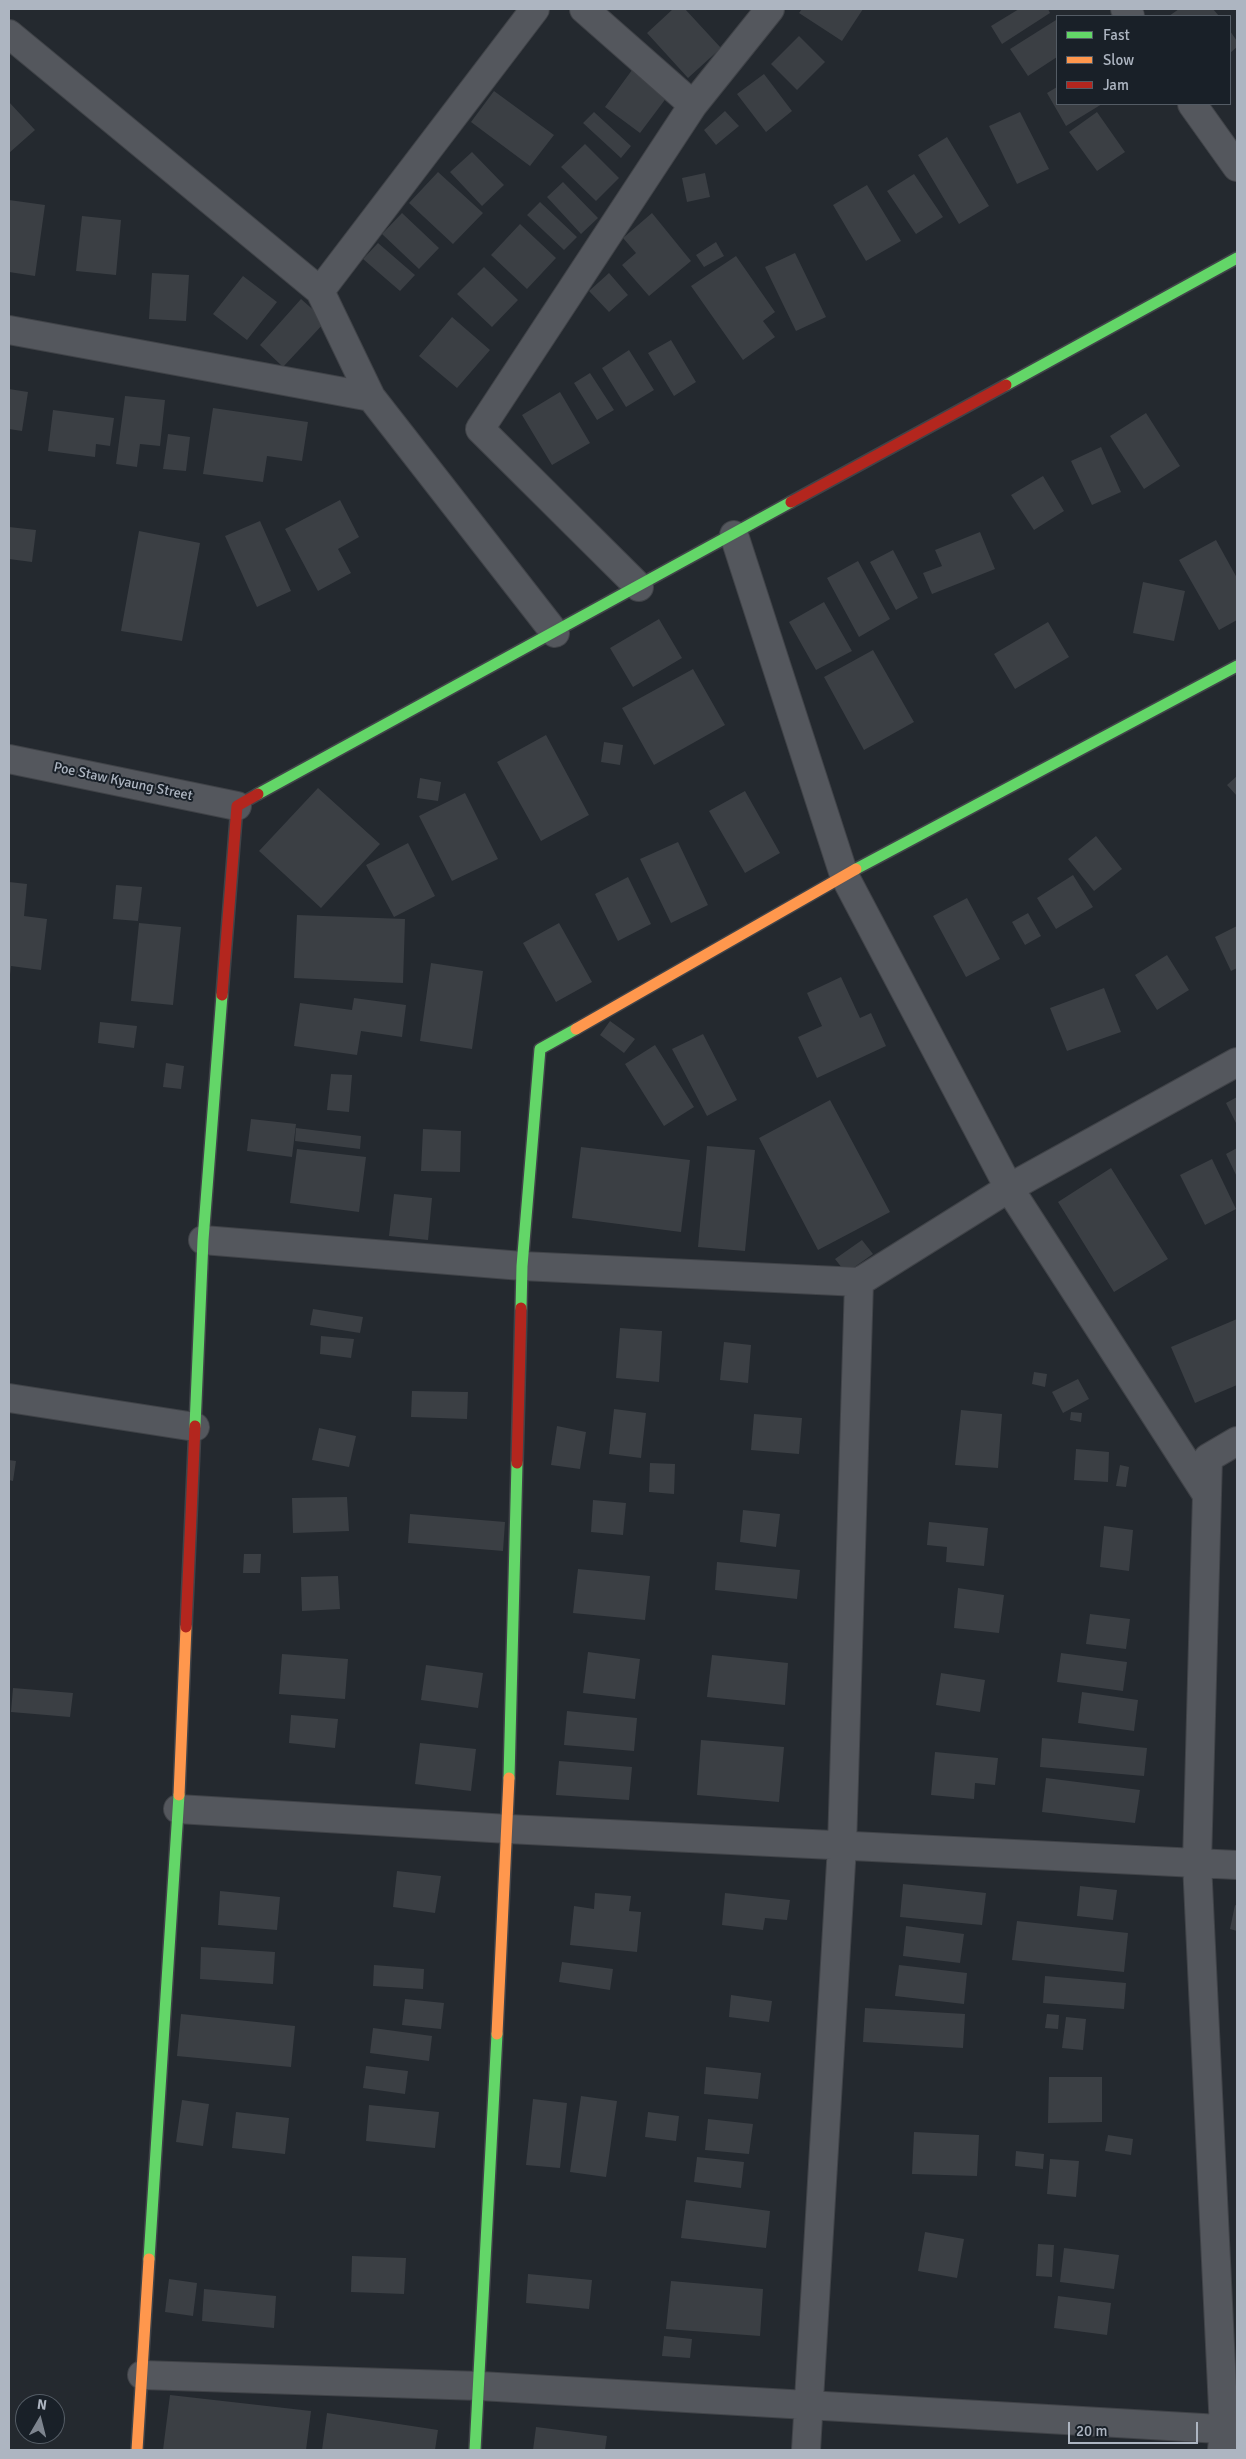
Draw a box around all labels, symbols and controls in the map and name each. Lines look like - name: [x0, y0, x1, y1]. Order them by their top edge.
- legend: [1056, 15, 1231, 105]
- text: Fast: [1103, 26, 1130, 44]
- text: Slow: [1103, 51, 1134, 69]
- text: Jam: [1103, 76, 1129, 94]
- street label: Poe Staw Kyaung Street: [52, 759, 194, 805]
- north arrow: [15, 2394, 65, 2444]
- text: N: [36, 2396, 48, 2414]
- scale bar: [1071, 2412, 1201, 2444]
- text: 20 m: [1076, 2422, 1107, 2440]

